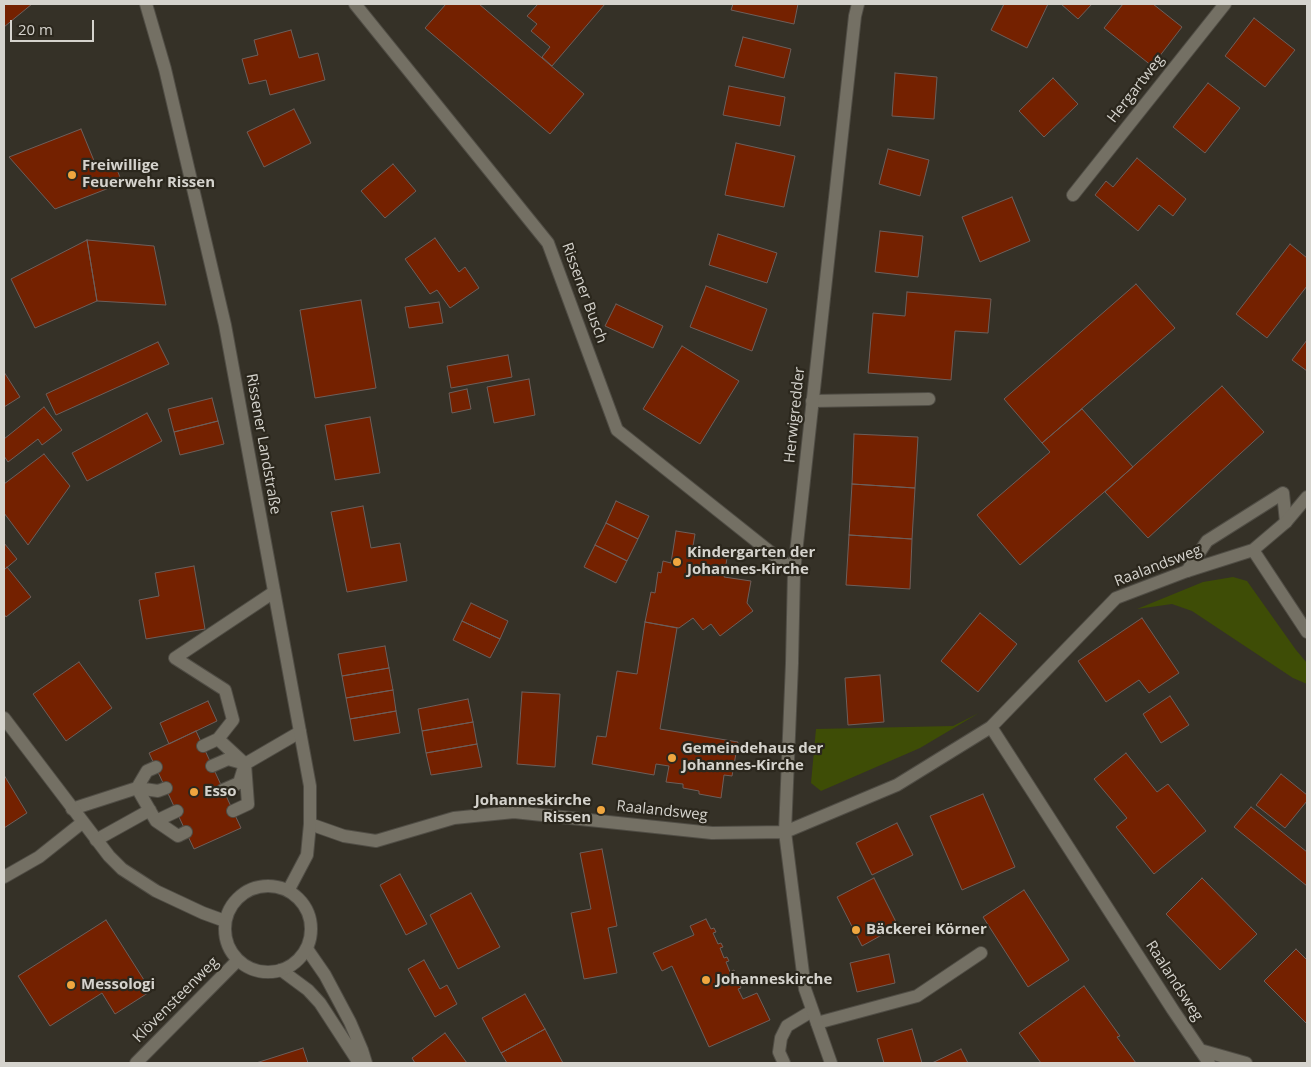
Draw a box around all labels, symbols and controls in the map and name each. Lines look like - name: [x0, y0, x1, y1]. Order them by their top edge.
- scale bar: [12, 10, 96, 42]
- text: 20 m: [18, 19, 53, 39]
- street label: Hergartweg: [1104, 51, 1168, 127]
- place label: Freiwillige Feuerwehr Rissen: [82, 157, 215, 192]
- marker: Freiwillige Feuerwehr Rissen: [66, 169, 78, 181]
- street label: Rissener Busch: [557, 240, 611, 346]
- street label: Herwigredder: [781, 366, 809, 464]
- street label: Rissener Landstraße: [242, 372, 284, 516]
- street label: Raalandsweg: [1112, 541, 1204, 591]
- place label: Kindergarten der Johannes-Kirche: [687, 544, 815, 579]
- marker: Kindergarten der Johannes-Kirche: [671, 556, 683, 568]
- place label: Gemeindehaus der Johannes-Kirche: [682, 740, 823, 775]
- marker: Gemeindehaus der Johannes-Kirche: [666, 752, 678, 764]
- place label: Esso: [204, 783, 237, 801]
- marker: Esso: [188, 786, 200, 798]
- place label: Johanneskirche Rissen: [475, 792, 591, 827]
- street label: Raalandsweg: [615, 797, 709, 825]
- marker: Johanneskirche Rissen: [595, 804, 607, 816]
- place label: Bäckerei Körner: [866, 921, 987, 939]
- marker: Bäckerei Körner: [850, 924, 862, 936]
- street label: Raalandsweg: [1141, 938, 1207, 1024]
- street label: Klövensteenweg: [129, 953, 223, 1047]
- place label: Johanneskirche: [716, 971, 832, 989]
- marker: Johanneskirche: [700, 974, 712, 986]
- place label: Messologi: [81, 976, 155, 994]
- marker: Messologi: [65, 979, 77, 991]

